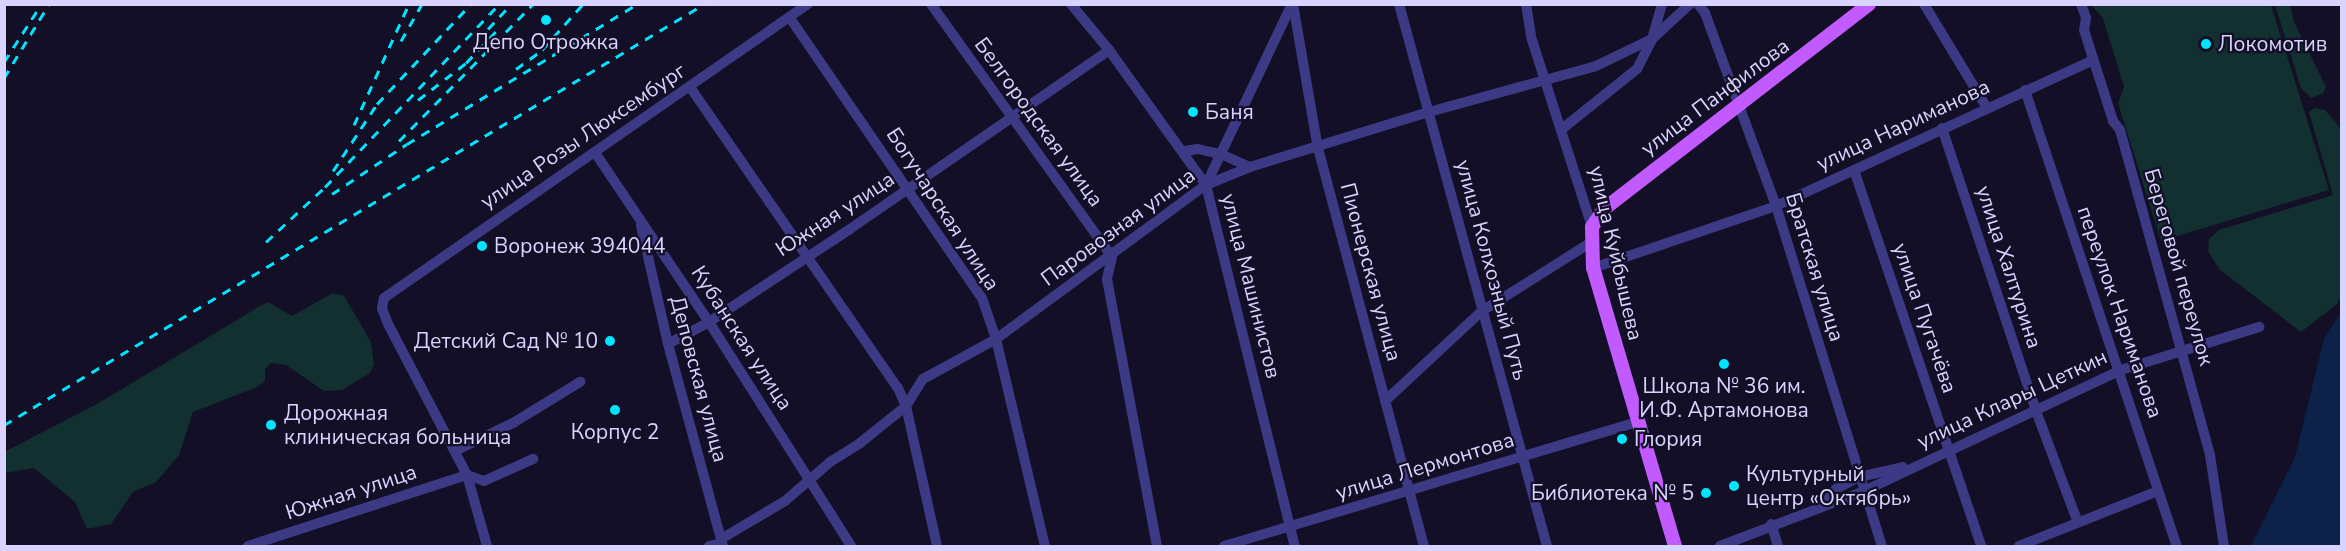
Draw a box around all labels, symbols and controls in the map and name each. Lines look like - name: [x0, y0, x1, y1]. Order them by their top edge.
- marker: Депо Отрожка: [539, 13, 553, 27]
- place label: Депо Отрожка: [473, 29, 619, 55]
- place label: Локомотив: [2218, 31, 2327, 57]
- street label: Белгородская улица: [969, 33, 1109, 211]
- street label: улица Панфилова: [1636, 33, 1794, 161]
- marker: Локомотив: [2199, 37, 2213, 51]
- street label: улица Розы Люксембург: [476, 58, 690, 214]
- street label: улица Нариманова: [1812, 74, 1994, 176]
- place label: Баня: [1205, 99, 1254, 125]
- marker: Баня: [1186, 105, 1200, 119]
- street label: Богучарская улица: [881, 123, 1005, 295]
- street label: улица Колхозный Путь: [1450, 157, 1534, 383]
- street label: Паровозная улица: [1036, 163, 1200, 291]
- street label: улица Куйбышева: [1584, 163, 1648, 343]
- street label: Южная улица: [771, 166, 899, 262]
- street label: Береговой переулок: [2139, 166, 2219, 368]
- street label: Пионерская улица: [1335, 180, 1407, 364]
- street label: улица Халтурина: [1971, 182, 2047, 352]
- street label: Братская улица: [1780, 189, 1850, 345]
- street label: улица Машинистов: [1216, 191, 1286, 381]
- street label: переулок Нариманова: [2072, 203, 2168, 421]
- place label: Воронеж 394044: [494, 233, 666, 259]
- marker: Воронеж 394044: [475, 239, 489, 253]
- street label: улица Пугачёва: [1888, 240, 1962, 396]
- street label: Кубанская улица: [686, 261, 798, 415]
- street label: Деповская улица: [665, 293, 733, 465]
- place label: Детский Сад № 10: [414, 328, 598, 354]
- marker: Детский Сад № 10: [603, 334, 617, 348]
- street label: улица Клары Цеткин: [1913, 344, 2111, 454]
- marker: Школа № 36 им. И.Ф. Артамонова: [1717, 357, 1731, 371]
- place label: Школа № 36 им. И.Ф. Артамонова: [1639, 373, 1809, 423]
- place label: Дорожная клиническая больница: [284, 400, 511, 450]
- marker: Корпус 2: [608, 403, 622, 417]
- marker: Дорожная клиническая больница: [262, 416, 280, 434]
- place label: Корпус 2: [571, 419, 659, 445]
- place label: Глория: [1634, 426, 1702, 452]
- street label: улица Лермонтова: [1333, 427, 1517, 505]
- marker: Глория: [1615, 432, 1629, 446]
- street label: Южная улица: [282, 459, 420, 525]
- place label: Культурный центр «Октябрь»: [1746, 461, 1911, 511]
- marker: Культурный центр «Октябрь»: [1727, 479, 1741, 493]
- place label: Библиотека № 5: [1531, 480, 1694, 506]
- marker: Библиотека № 5: [1699, 486, 1713, 500]

